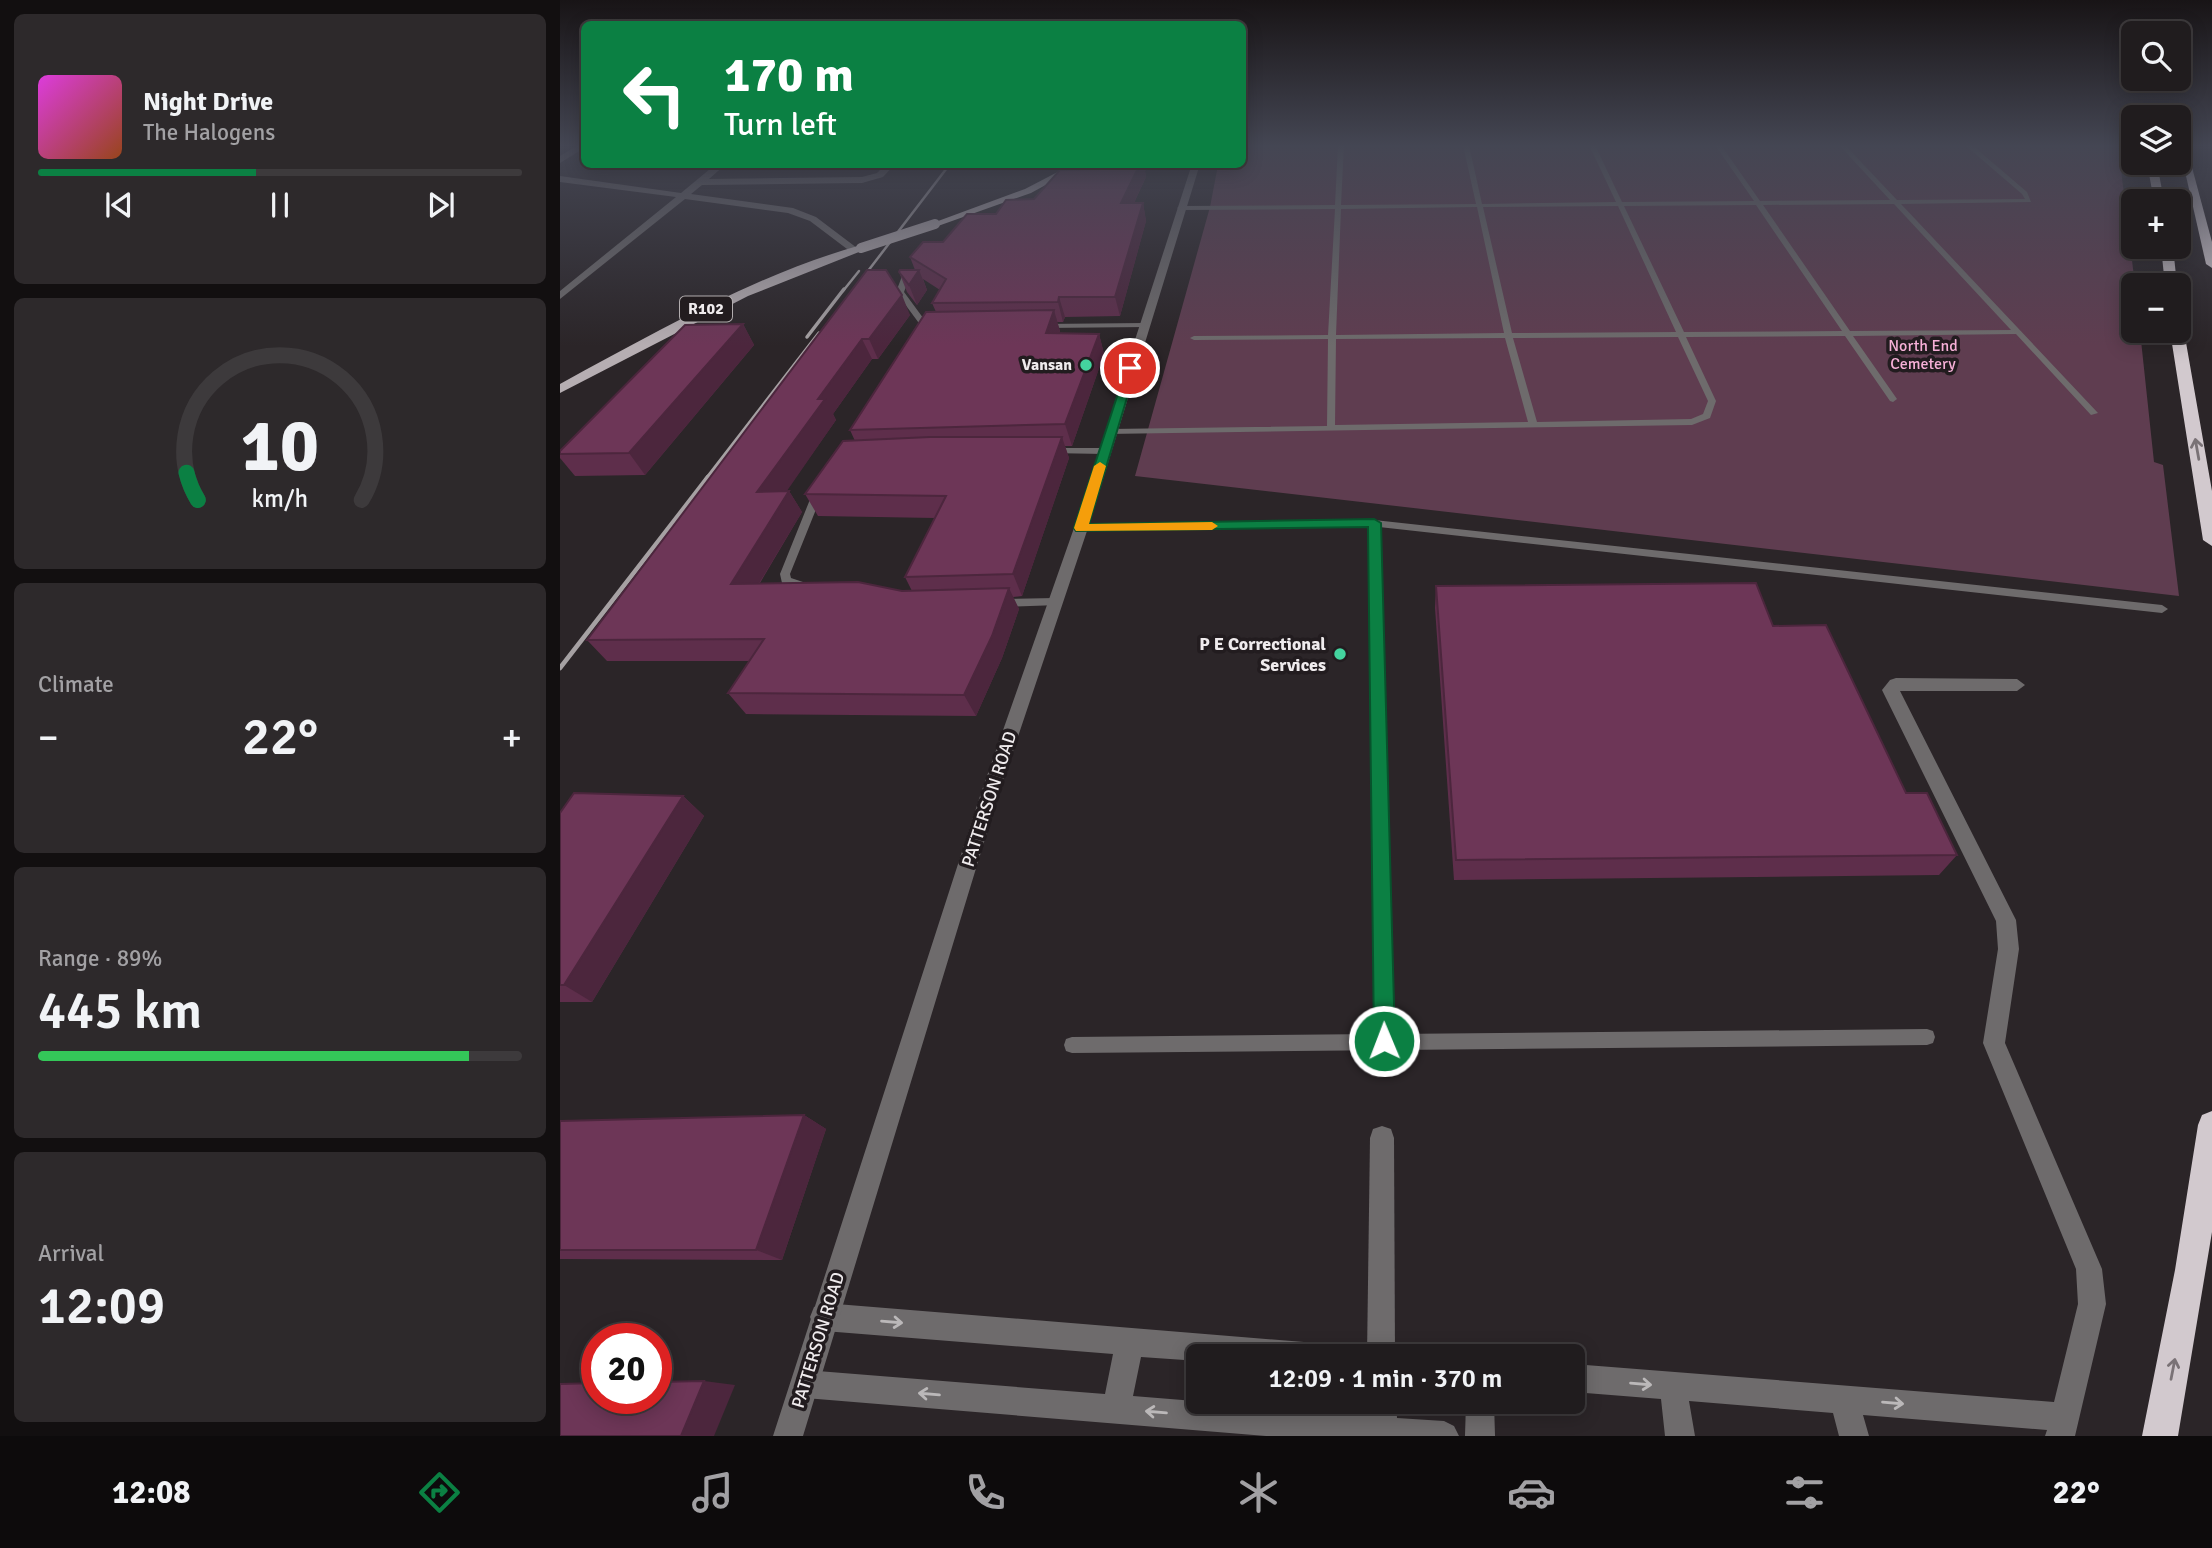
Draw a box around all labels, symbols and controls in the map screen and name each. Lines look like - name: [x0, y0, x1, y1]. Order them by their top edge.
- map controls: [2121, 21, 2191, 343]
- button: search: [2121, 21, 2191, 91]
- text: 170 m: [724, 45, 854, 105]
- icon: left: [609, 49, 700, 140]
- text: Night Drive: [143, 86, 273, 118]
- text: Turn left: [724, 105, 837, 144]
- button: layers: [2121, 105, 2191, 175]
- text: The Halogens: [143, 118, 275, 147]
- icon: previous: [100, 186, 138, 224]
- icon: pause: [261, 186, 299, 224]
- icon: next: [422, 186, 460, 224]
- button: +: [2121, 189, 2191, 259]
- button: −: [2121, 273, 2191, 343]
- road number: R102: [680, 296, 732, 322]
- park label: North End Cemetery: [1888, 336, 1958, 374]
- pin: [1100, 338, 1160, 398]
- icon: arrive: [1111, 349, 1149, 387]
- place label: Vansan: [1022, 355, 1072, 375]
- marker: Vansan: [1078, 357, 1094, 373]
- text: 10: [241, 402, 319, 491]
- one-way arrow: [2190, 438, 2203, 461]
- text: km/h: [252, 482, 308, 513]
- place label: P E Correctional Services: [1199, 633, 1326, 676]
- marker: P E Correctional Services: [1332, 646, 1348, 662]
- text: Climate: [38, 670, 114, 699]
- text: 22°: [242, 705, 318, 769]
- text: −: [38, 714, 59, 761]
- text: +: [501, 714, 522, 761]
- street label: PATTERSON ROAD: [957, 729, 1021, 869]
- text: Range · 89%: [38, 944, 162, 973]
- text: 445 km: [38, 979, 202, 1043]
- position arrow: [1347, 1004, 1421, 1078]
- text: Arrival: [38, 1239, 104, 1268]
- street label: PATTERSON ROAD: [787, 1269, 849, 1411]
- text: 12:09: [38, 1274, 165, 1338]
- one-way arrow: [880, 1316, 903, 1329]
- speed limit sign: 20: [581, 1323, 672, 1414]
- one-way arrow: [2166, 1358, 2180, 1381]
- text: 12:09 · 1 min · 370 m: [1269, 1363, 1502, 1395]
- one-way arrow: [1629, 1378, 1652, 1391]
- one-way arrow: [918, 1387, 941, 1400]
- one-way arrow: [1881, 1397, 1903, 1410]
- one-way arrow: [1145, 1405, 1168, 1418]
- icon: directions: [415, 1468, 464, 1517]
- icon: music: [688, 1468, 737, 1517]
- icon: phone: [961, 1468, 1010, 1517]
- icon: climate: [1234, 1468, 1283, 1517]
- icon: car: [1507, 1468, 1556, 1517]
- icon: filters: [1780, 1468, 1829, 1517]
- text: 12:08: [112, 1473, 191, 1512]
- text: 22°: [2053, 1473, 2100, 1512]

